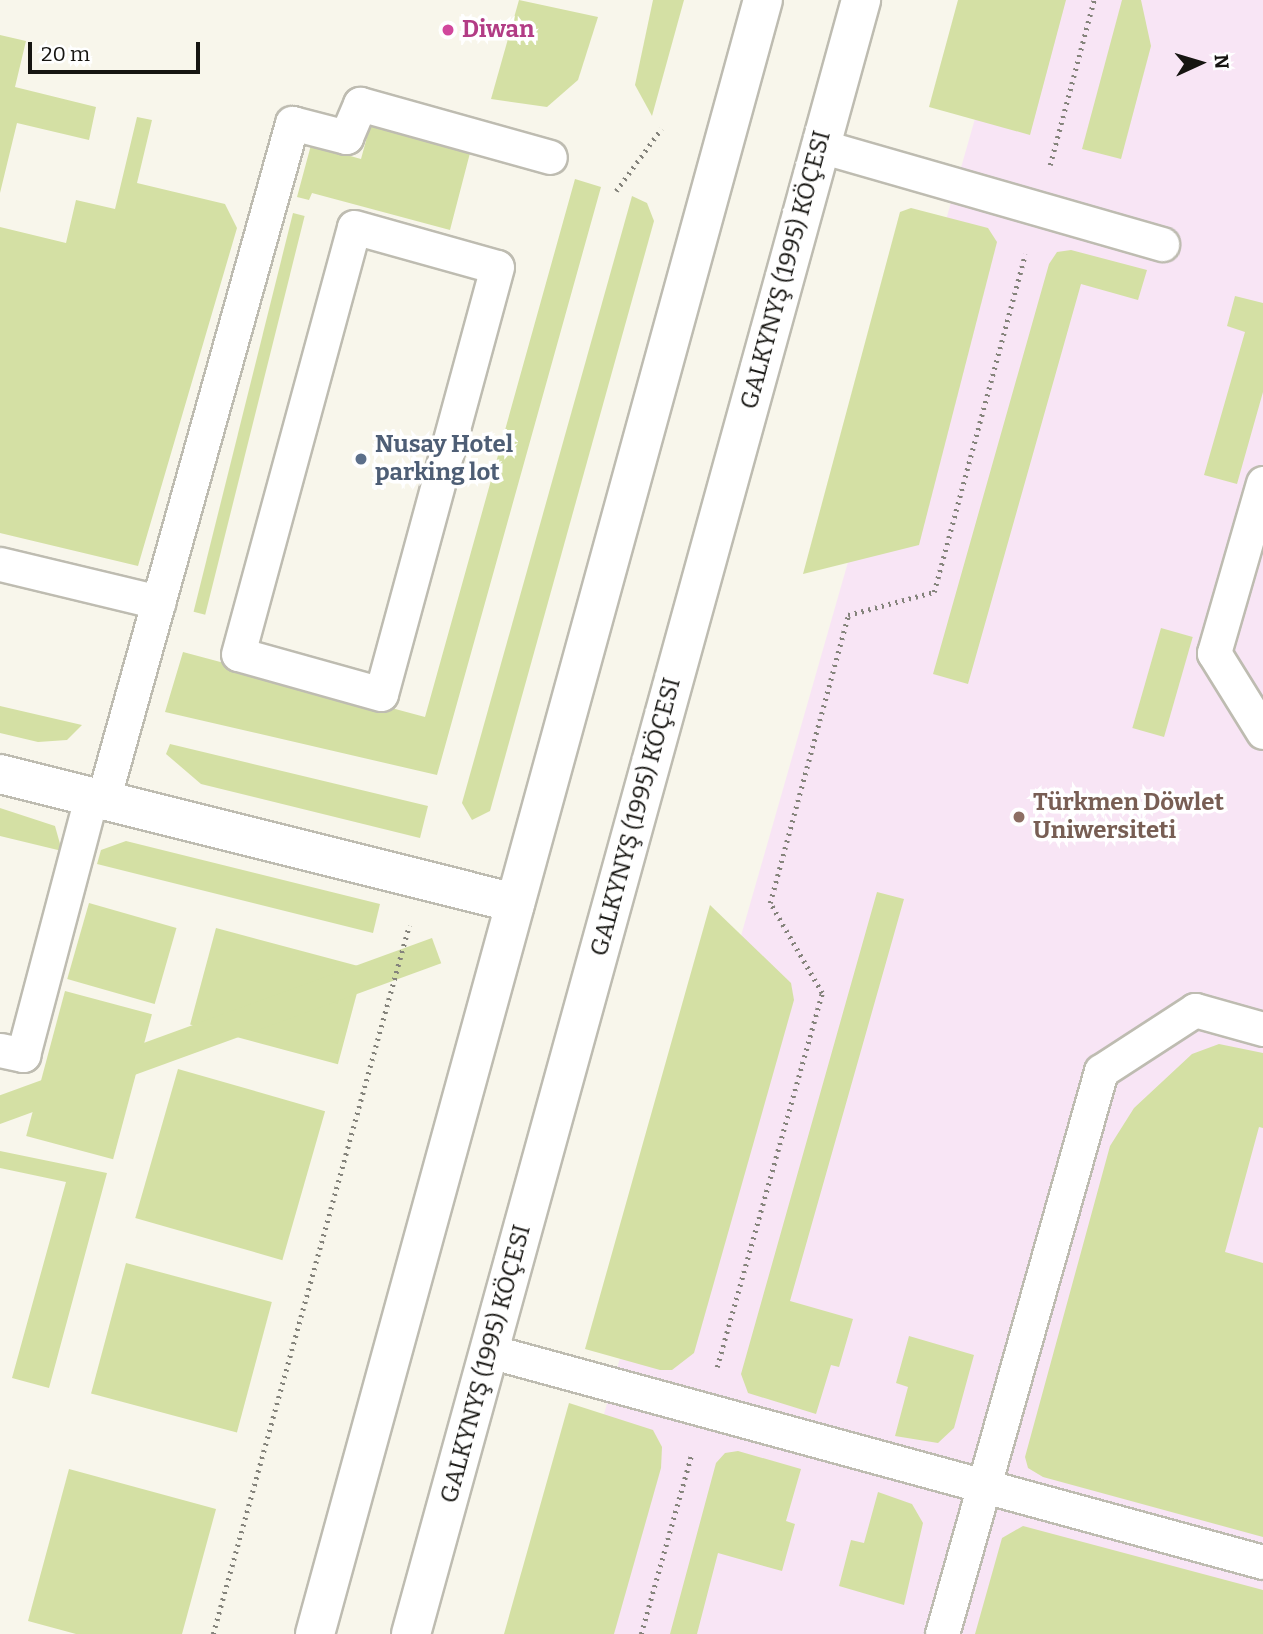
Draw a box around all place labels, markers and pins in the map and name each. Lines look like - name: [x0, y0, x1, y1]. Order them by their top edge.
- place label: Diwan: [462, 16, 534, 44]
- marker: Diwan: [440, 22, 456, 38]
- place label: Nusay Hotel parking lot: [375, 431, 513, 487]
- marker: Nusay Hotel parking lot: [353, 451, 369, 467]
- place label: Türkmen Döwlet Uniwersiteti: [1033, 789, 1224, 845]
- marker: Türkmen Döwlet Uniwersiteti: [1011, 809, 1027, 825]

